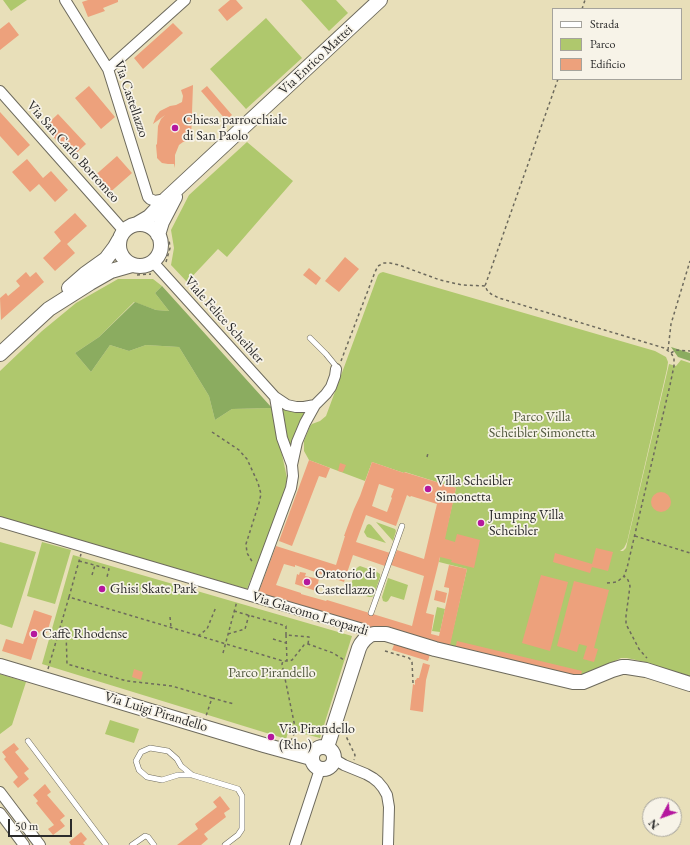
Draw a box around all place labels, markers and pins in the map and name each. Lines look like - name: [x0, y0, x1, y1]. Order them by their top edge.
- place label: Chiesa parrocchiale di San Paolo: [183, 112, 287, 144]
- marker: Chiesa parrocchiale di San Paolo: [170, 123, 180, 133]
- place label: Villa Scheibler Simonetta: [436, 473, 512, 506]
- marker: Villa Scheibler Simonetta: [423, 484, 433, 494]
- place label: Jumping Villa Scheibler: [489, 507, 564, 540]
- marker: Jumping Villa Scheibler: [476, 518, 486, 528]
- place label: Oratorio di Castellazzo: [315, 566, 376, 598]
- marker: Oratorio di Castellazzo: [302, 577, 312, 587]
- place label: Ghisi Skate Park: [110, 581, 197, 597]
- marker: Ghisi Skate Park: [97, 584, 107, 594]
- place label: Caffè Rhodense: [42, 626, 128, 642]
- marker: Caffè Rhodense: [29, 629, 39, 639]
- place label: Via Pirandello (Rho): [279, 721, 355, 754]
- marker: Via Pirandello (Rho): [266, 732, 276, 742]

